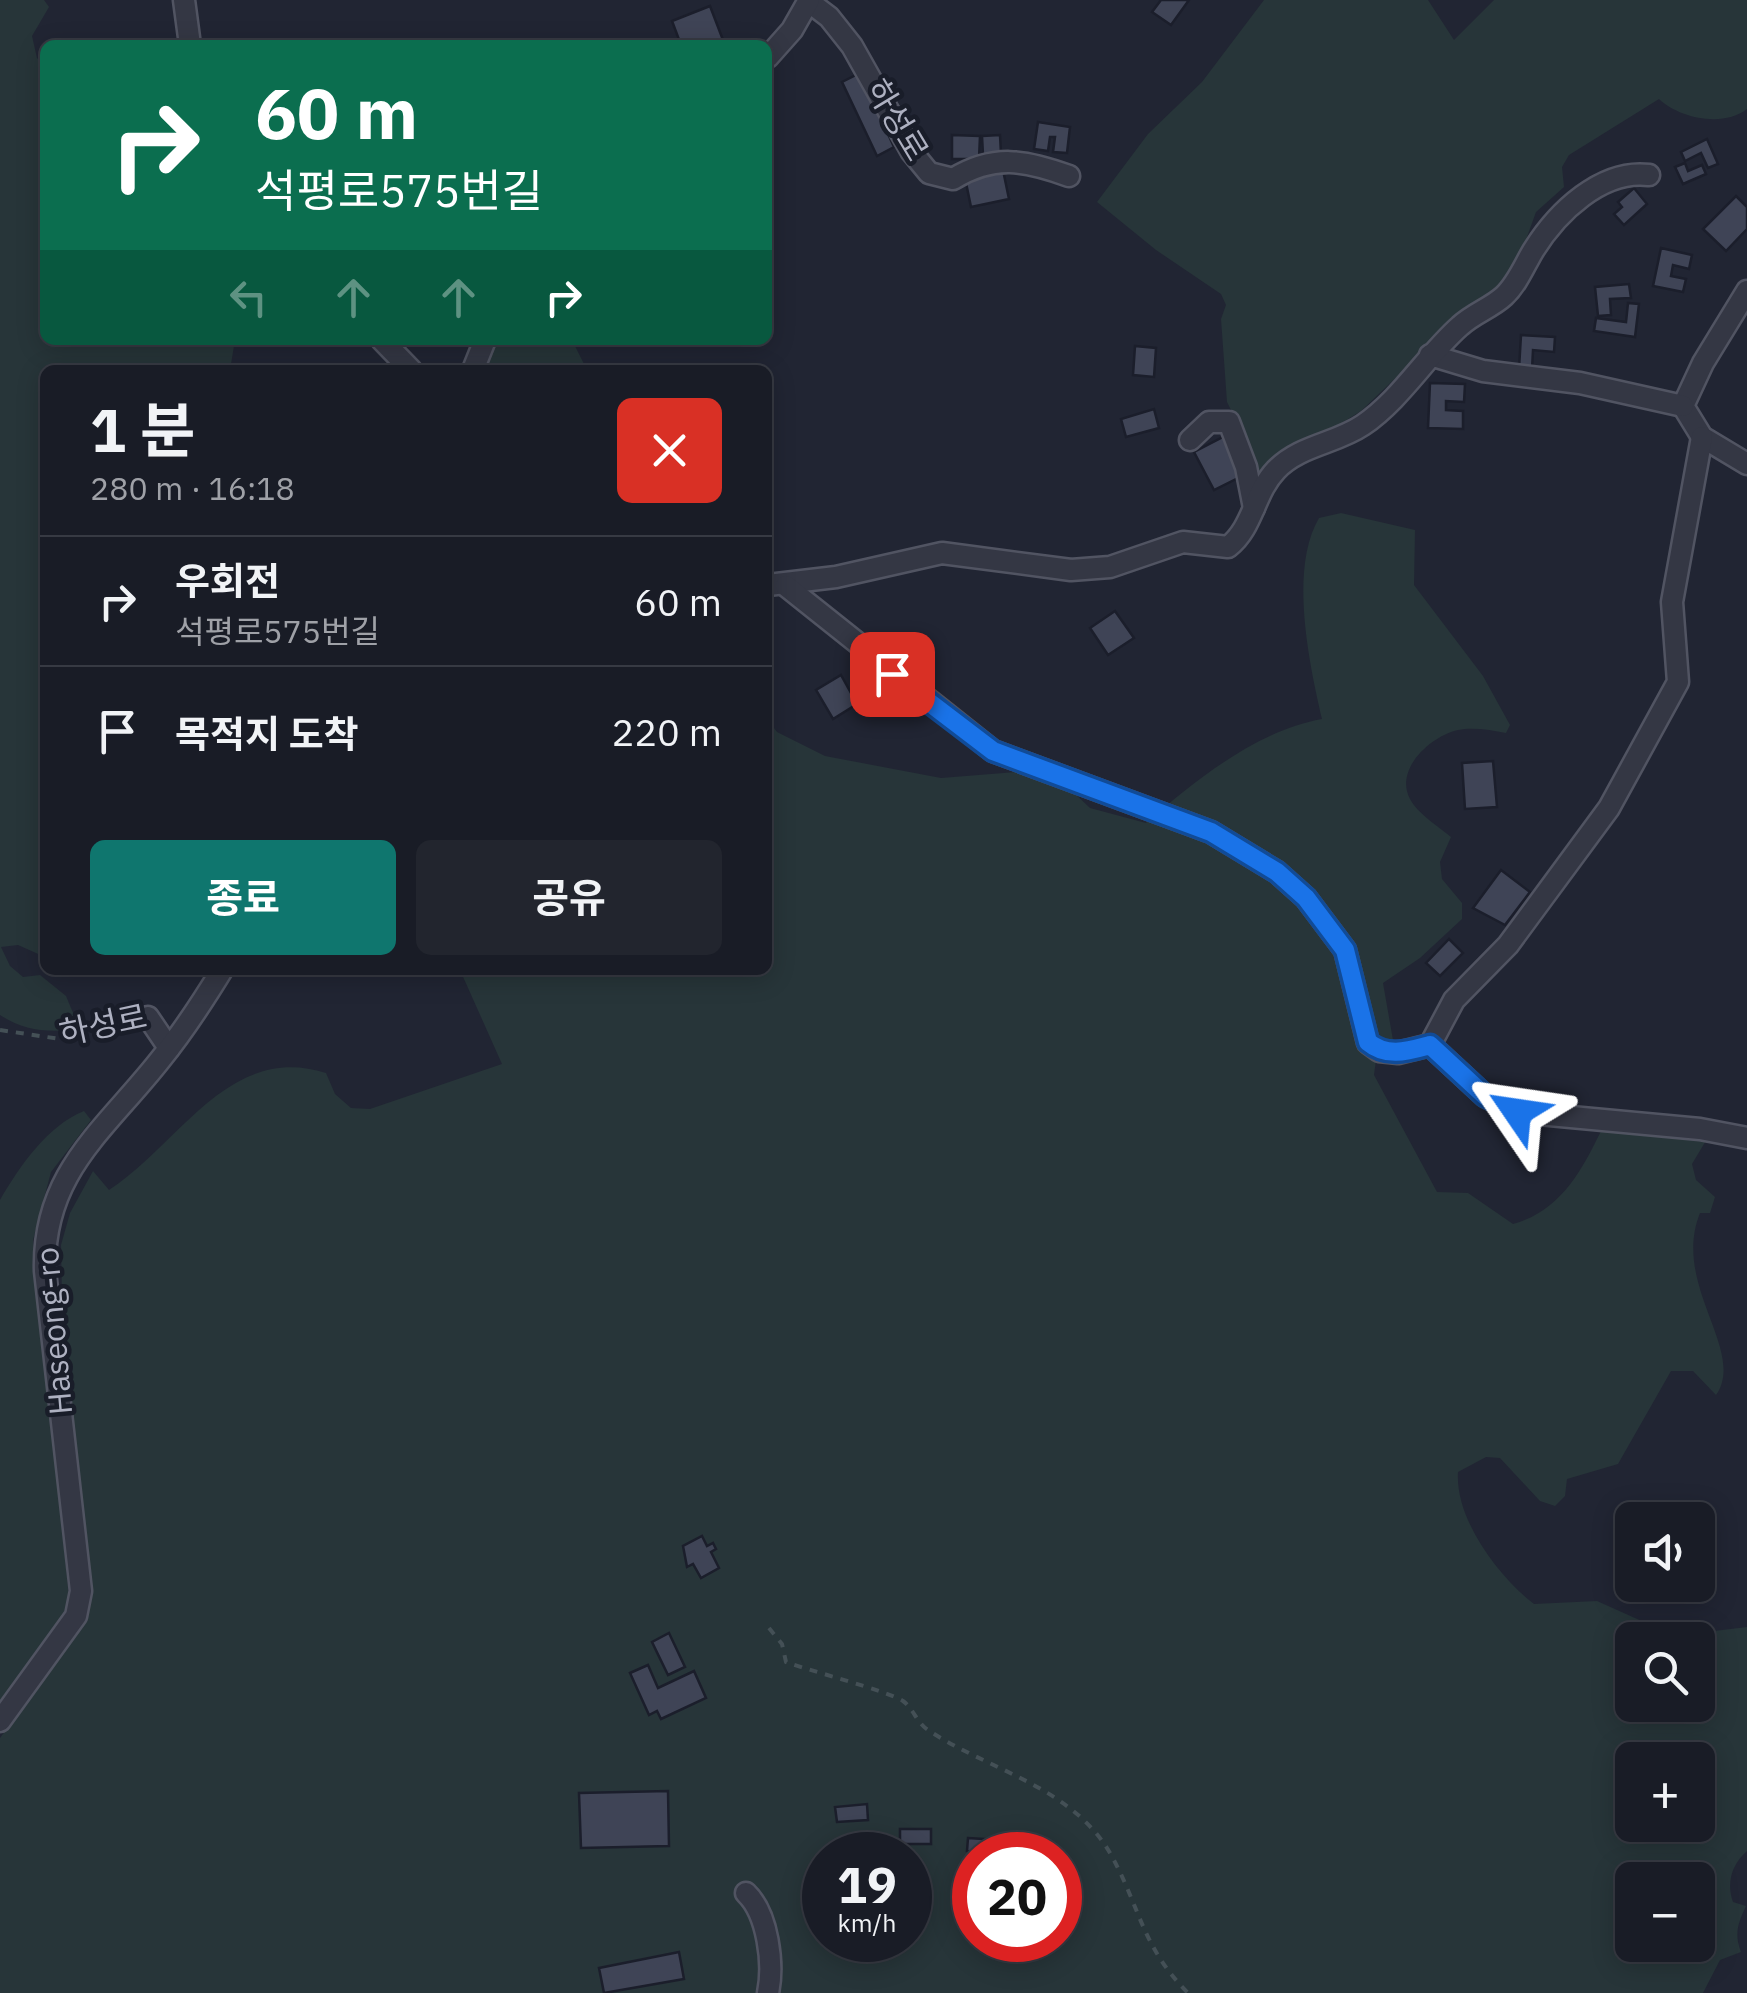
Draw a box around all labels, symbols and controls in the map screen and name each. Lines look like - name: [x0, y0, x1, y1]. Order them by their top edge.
- text: 60 m: [255, 67, 418, 158]
- street label: 하성로: [857, 71, 939, 168]
- icon: right: [90, 80, 220, 210]
- text: 석평로575번길: [255, 161, 543, 219]
- icon: left: [221, 270, 276, 325]
- icon: ahead: [326, 270, 381, 325]
- icon: ahead: [431, 270, 486, 325]
- icon: right: [536, 270, 591, 325]
- text: 1 분: [90, 390, 195, 469]
- button: close: [617, 398, 722, 503]
- text: 280 m · 16:18: [90, 467, 295, 509]
- text: 우회전: [175, 556, 280, 605]
- icon: right: [90, 574, 145, 629]
- text: 60 m: [634, 577, 722, 626]
- text: 석평로575번길: [175, 610, 380, 652]
- pin: [850, 632, 935, 717]
- icon: arrive: [865, 647, 920, 702]
- icon: arrive: [90, 704, 145, 759]
- text: 220 m: [611, 707, 722, 756]
- text: 목적지 도착: [175, 709, 359, 758]
- button: 종료: [90, 840, 396, 955]
- button: 공유: [416, 840, 722, 955]
- street label: 하성로: [55, 994, 150, 1054]
- position arrow: [1465, 1060, 1569, 1164]
- street label: Haseong-ro: [25, 1246, 81, 1417]
- map controls: [1615, 1502, 1715, 1962]
- button: sound: [1615, 1502, 1715, 1602]
- button: search: [1615, 1622, 1715, 1722]
- button: +: [1615, 1742, 1715, 1842]
- speed limit sign: 20: [952, 1832, 1082, 1962]
- text: 19: [837, 1852, 897, 1917]
- button: −: [1615, 1862, 1715, 1962]
- text: km/h: [838, 1906, 896, 1939]

